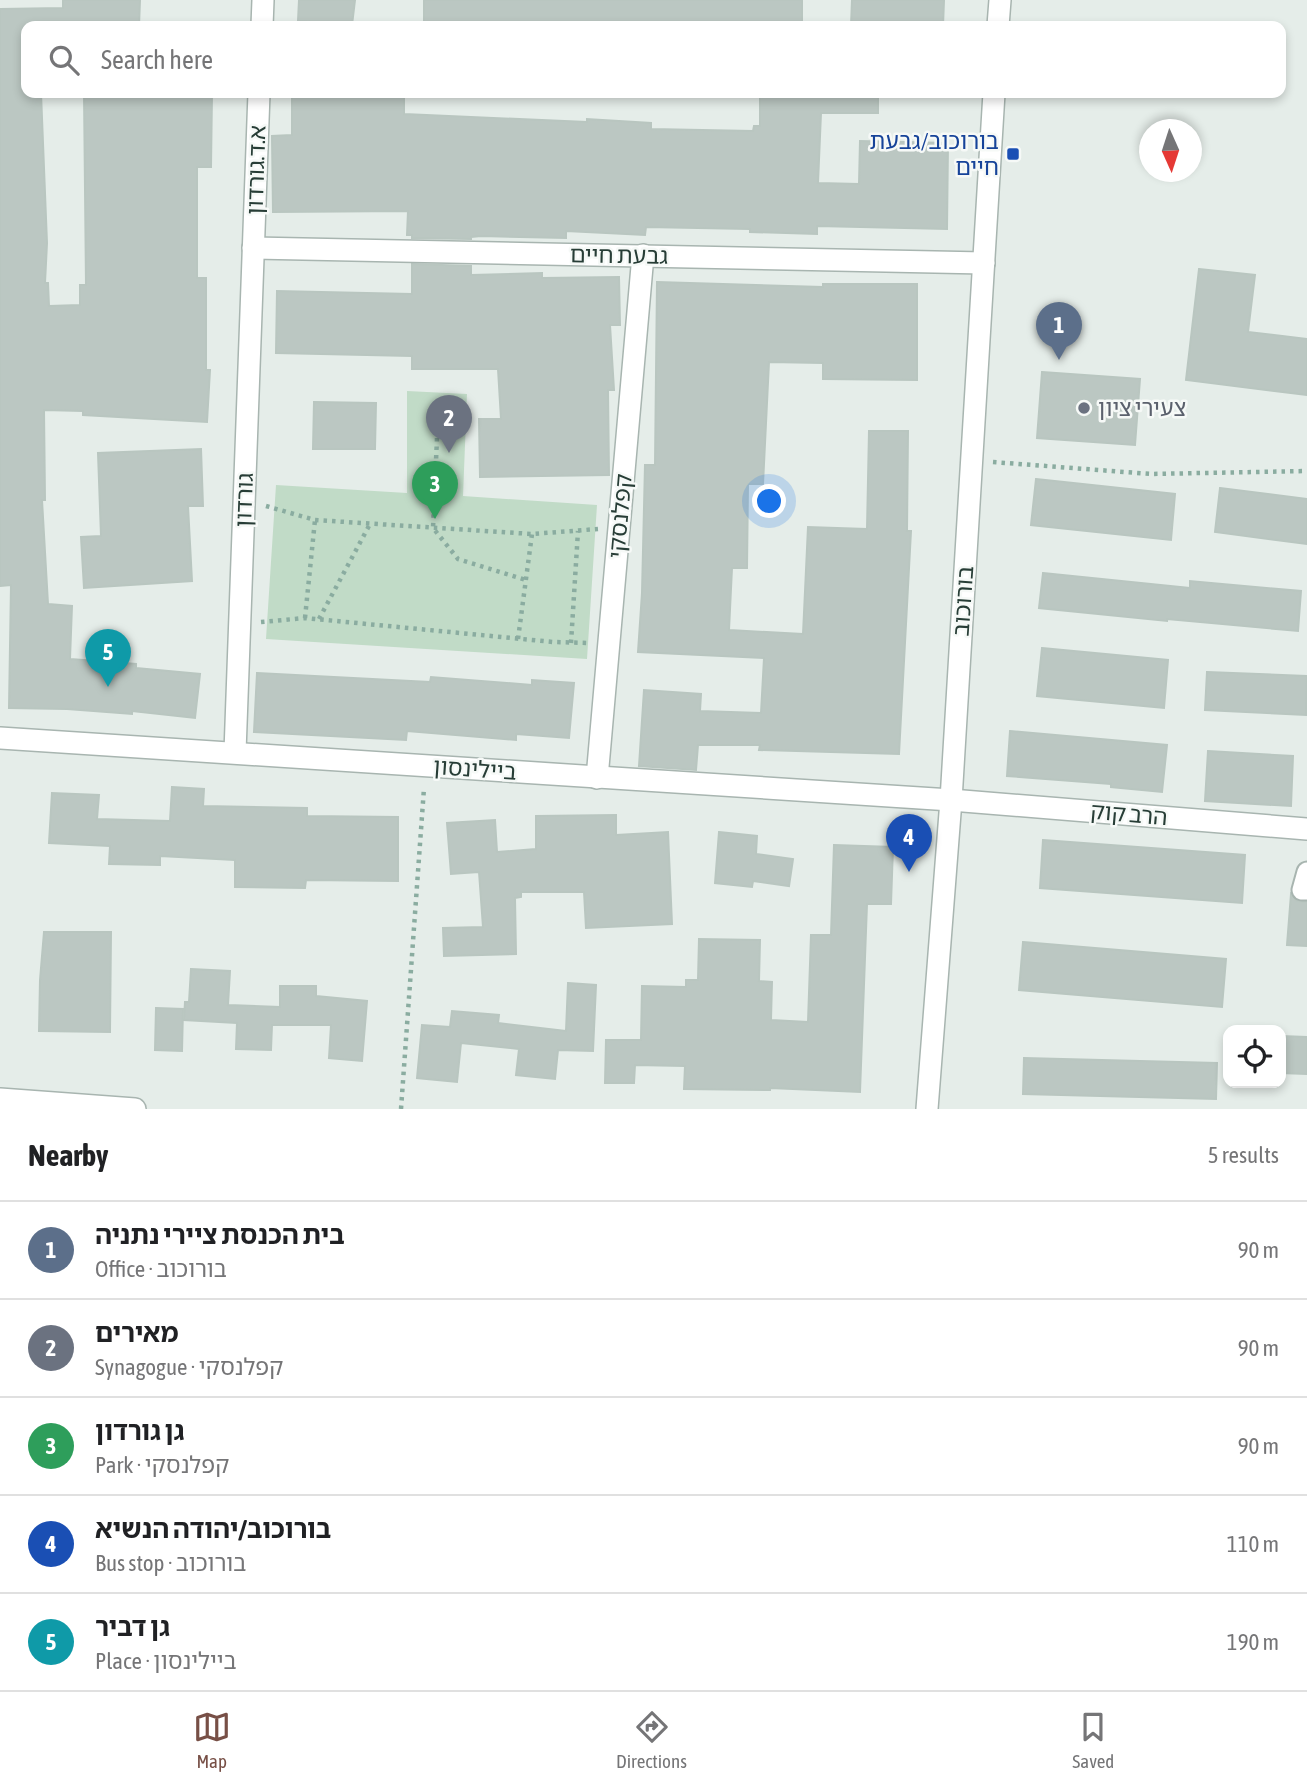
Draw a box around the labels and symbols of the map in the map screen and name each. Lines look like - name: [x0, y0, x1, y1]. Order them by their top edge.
- north arrow: [1139, 119, 1202, 182]
- street label: א.ד.גורדון: [241, 125, 271, 215]
- place label: בורוכוב/גבעת חיים: [869, 128, 999, 180]
- marker: בורוכוב/גבעת חיים: [1005, 146, 1021, 162]
- street label: גבעת חיים: [570, 241, 669, 269]
- pin: 1: [1036, 302, 1082, 360]
- pin: 2: [426, 395, 472, 453]
- place label: צעירי ציון: [1098, 395, 1186, 421]
- marker: צעירי ציון: [1076, 400, 1092, 416]
- pin: 3: [412, 461, 458, 519]
- street label: גורדון: [230, 472, 258, 528]
- street label: קפלנסקי: [603, 473, 637, 559]
- your location: [752, 484, 786, 518]
- street label: בורוכוב: [948, 565, 978, 637]
- pin: 5: [85, 629, 131, 687]
- street label: ביילינסון: [432, 753, 518, 785]
- street label: הרב קוק: [1089, 798, 1169, 830]
- pin: 4: [886, 814, 932, 872]

